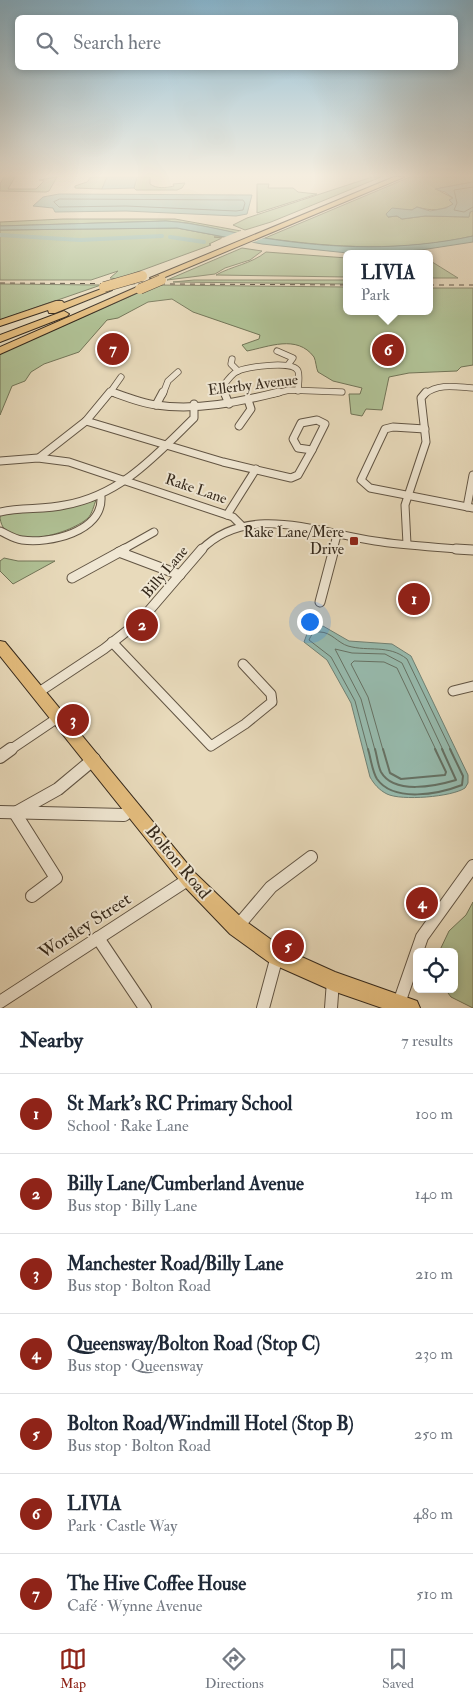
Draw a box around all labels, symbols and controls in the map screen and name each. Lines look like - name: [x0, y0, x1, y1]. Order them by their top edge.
- search box: [15, 15, 458, 70]
- icon: search: [33, 29, 61, 57]
- text: Search here: [73, 31, 161, 55]
- popup: [343, 250, 433, 315]
- text: LIVIA: [361, 261, 415, 285]
- text: Park: [361, 285, 390, 305]
- pin: 7: [97, 330, 129, 368]
- pin: 6: [372, 331, 404, 369]
- street label: Ellerby Avenue: [207, 370, 299, 400]
- street label: Rake Lane: [162, 470, 230, 508]
- place label: Rake Lane/Mere Drive: [243, 523, 344, 559]
- marker: Rake Lane/Mere Drive: [348, 535, 360, 547]
- street label: Billy Lane: [138, 542, 192, 602]
- pin: 1: [398, 580, 430, 618]
- pin: 2: [126, 606, 158, 644]
- your location: [297, 609, 323, 635]
- pin: 3: [57, 701, 89, 739]
- street label: Bolton Road: [140, 820, 216, 904]
- pin: 4: [406, 884, 438, 922]
- street label: Worsley Street: [34, 888, 136, 965]
- pin: 5: [272, 927, 304, 965]
- map controls: [413, 948, 458, 993]
- button: locate: [413, 948, 458, 993]
- text: Nearby: [20, 1027, 83, 1054]
- text: 7 results: [401, 1031, 453, 1051]
- text: St Mark's RC Primary School: [67, 1092, 292, 1116]
- text: 1: [33, 1104, 39, 1124]
- text: 100 m: [415, 1104, 453, 1124]
- text: School · Rake Lane: [67, 1116, 189, 1136]
- text: Billy Lane/Cumberland Avenue: [67, 1172, 304, 1196]
- text: 2: [32, 1184, 40, 1204]
- text: 140 m: [415, 1184, 453, 1204]
- text: Bus stop · Billy Lane: [67, 1196, 197, 1216]
- text: Manchester Road/Billy Lane: [67, 1252, 284, 1276]
- text: 3: [33, 1264, 39, 1284]
- text: 210 m: [415, 1264, 453, 1284]
- text: Bus stop · Bolton Road: [67, 1276, 211, 1296]
- text: Queensway/Bolton Road (Stop C): [67, 1332, 320, 1356]
- text: 4: [32, 1344, 40, 1364]
- text: 230 m: [415, 1344, 453, 1364]
- text: Bus stop · Queensway: [67, 1356, 203, 1376]
- text: Bolton Road/Windmill Hotel (Stop B): [67, 1412, 354, 1436]
- text: 5: [32, 1424, 40, 1444]
- text: 250 m: [414, 1424, 453, 1444]
- text: Bus stop · Bolton Road: [67, 1436, 211, 1456]
- text: LIVIA: [67, 1492, 122, 1516]
- text: 6: [32, 1504, 40, 1524]
- text: 480 m: [413, 1504, 453, 1524]
- text: Park · Castle Way: [67, 1516, 177, 1536]
- text: The Hive Coffee House: [67, 1572, 246, 1596]
- text: 7: [32, 1584, 40, 1604]
- text: 510 m: [416, 1584, 453, 1604]
- text: Café · Wynne Avenue: [67, 1596, 202, 1616]
- tab: Map: [59, 1645, 87, 1692]
- tab: Directions: [205, 1645, 264, 1692]
- tab: Saved: [382, 1645, 414, 1692]

